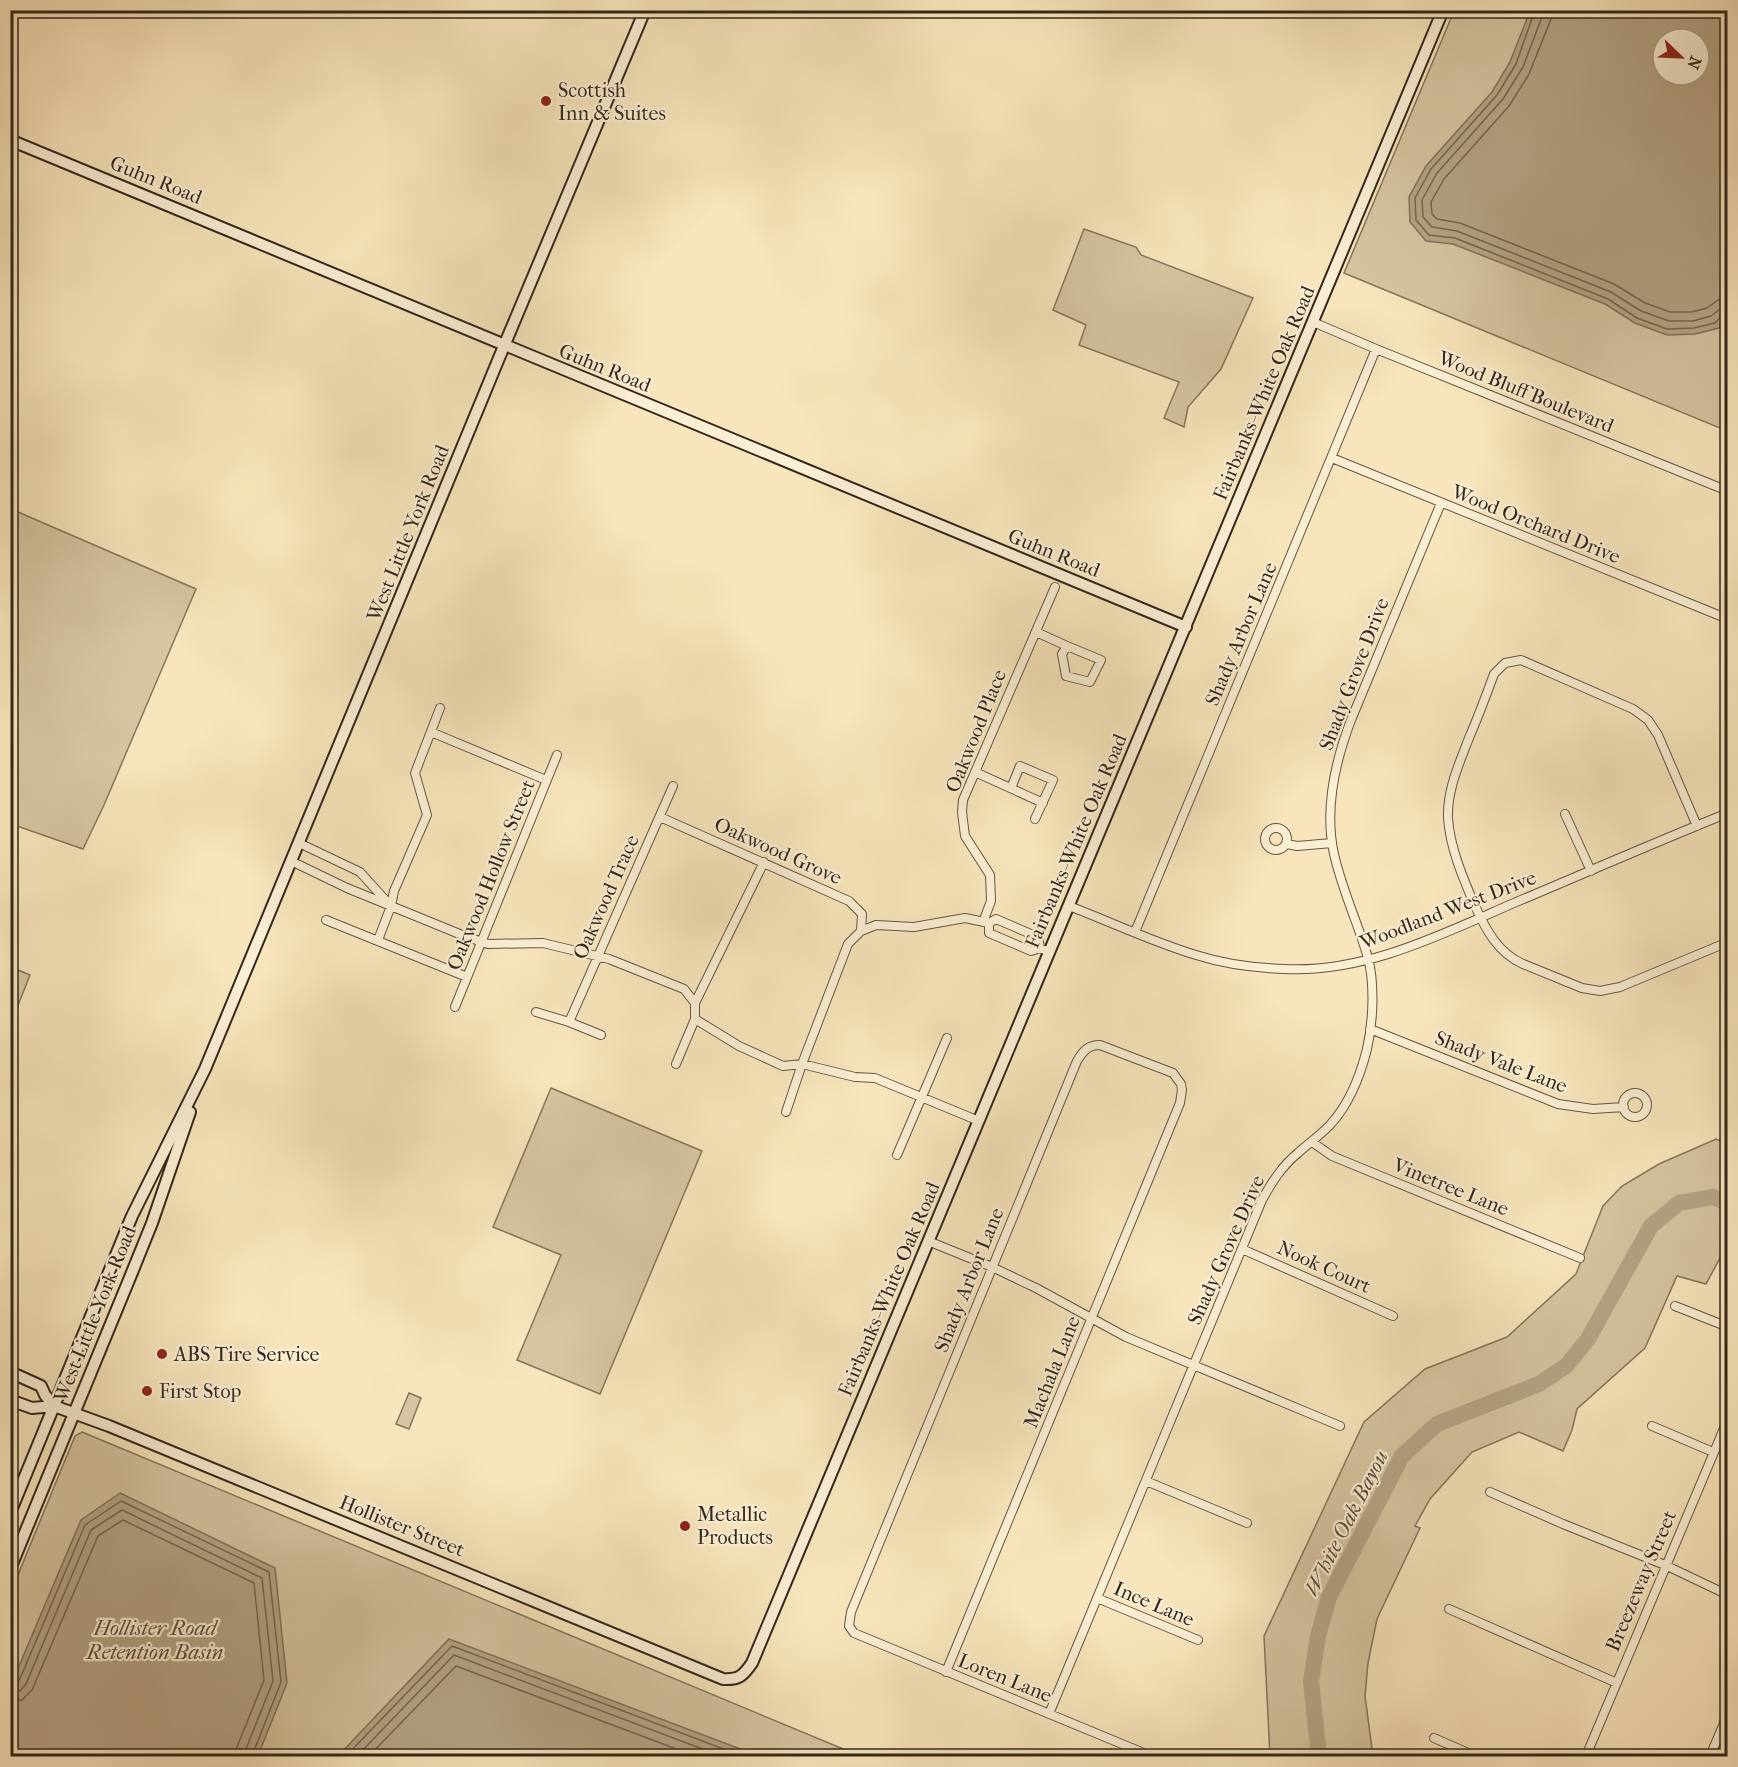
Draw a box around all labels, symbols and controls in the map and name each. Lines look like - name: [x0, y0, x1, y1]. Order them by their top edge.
- north arrow: [1651, 27, 1711, 87]
- text: N: [1683, 53, 1705, 73]
- place label: Scottish Inn & Suites: [558, 79, 666, 125]
- marker: Scottish Inn & Suites: [539, 94, 553, 108]
- street label: Guhn Road: [107, 151, 206, 209]
- street label: Fairbanks-White Oak Road: [1208, 281, 1320, 504]
- street label: Guhn Road: [556, 339, 655, 397]
- street label: Wood Bluff Boulevard: [1434, 346, 1618, 438]
- street label: West Little York Road: [362, 441, 454, 625]
- street label: Wood Orchard Drive: [1448, 479, 1624, 568]
- street label: Guhn Road: [1005, 524, 1104, 582]
- street label: Shady Arbor Lane: [1200, 559, 1282, 709]
- street label: Shady Grove Drive: [1314, 594, 1394, 753]
- street label: Oakwood Place: [941, 666, 1011, 796]
- street label: Fairbanks-White Oak Road: [1020, 729, 1132, 952]
- street label: Oakwood Hollow Street: [442, 776, 540, 974]
- street label: Oakwood Grove: [711, 813, 845, 889]
- street label: Oakwood Trace: [568, 831, 644, 963]
- street label: Woodland West Drive: [1356, 866, 1539, 955]
- street label: Shady Vale Lane: [1432, 1026, 1570, 1098]
- street label: Vinetree Lane: [1389, 1153, 1512, 1221]
- street label: Shady Grove Drive: [1183, 1172, 1269, 1328]
- street label: Fairbanks-White Oak Road: [833, 1177, 945, 1400]
- street label: Shady Arbor Lane: [930, 1204, 1009, 1356]
- street label: West Little York Road: [49, 1222, 141, 1406]
- street label: Nook Court: [1274, 1236, 1374, 1298]
- street label: Machala Lane: [1019, 1313, 1085, 1431]
- place label: ABS Tire Service: [173, 1343, 320, 1366]
- marker: ABS Tire Service: [155, 1347, 169, 1361]
- place label: First Stop: [159, 1380, 242, 1403]
- marker: First Stop: [140, 1384, 154, 1398]
- water label: White Oak Bayou: [1299, 1446, 1393, 1600]
- street label: Hollister Street: [336, 1491, 468, 1561]
- place label: Metallic Products: [697, 1503, 773, 1549]
- street label: Breezeway Street: [1601, 1507, 1681, 1655]
- marker: Metallic Products: [678, 1519, 692, 1533]
- street label: Ince Lane: [1110, 1577, 1198, 1631]
- water label: Hollister Road Retention Basin: [85, 1616, 224, 1664]
- street label: Loren Lane: [955, 1649, 1055, 1707]

